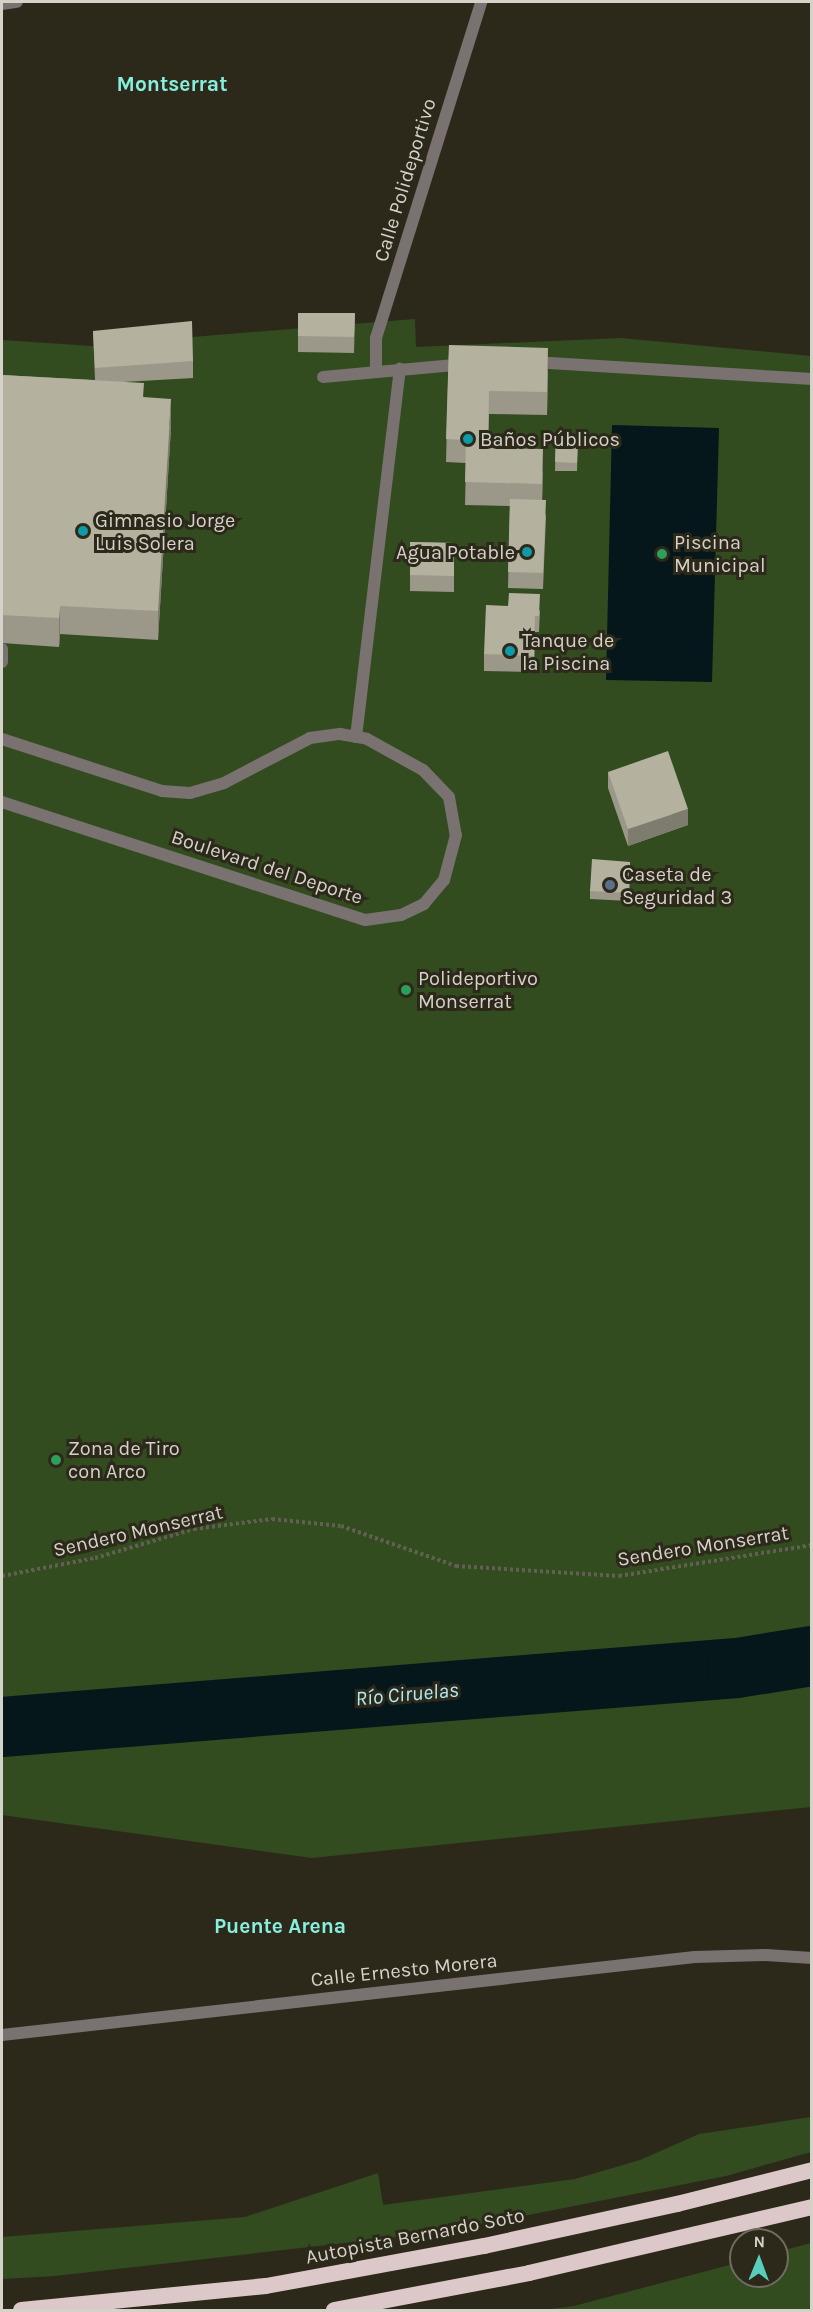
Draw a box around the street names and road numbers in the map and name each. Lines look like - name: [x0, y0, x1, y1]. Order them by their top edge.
- street label: Calle Polideportivo: [369, 95, 441, 265]
- street label: Boulevard del Deporte: [168, 825, 366, 909]
- street label: Sendero Monserrat: [51, 1500, 225, 1562]
- street label: Sendero Monserrat: [616, 1521, 790, 1571]
- street label: Calle Ernesto Morera: [309, 1948, 499, 1992]
- street label: Autopista Bernardo Soto: [303, 2203, 527, 2269]

